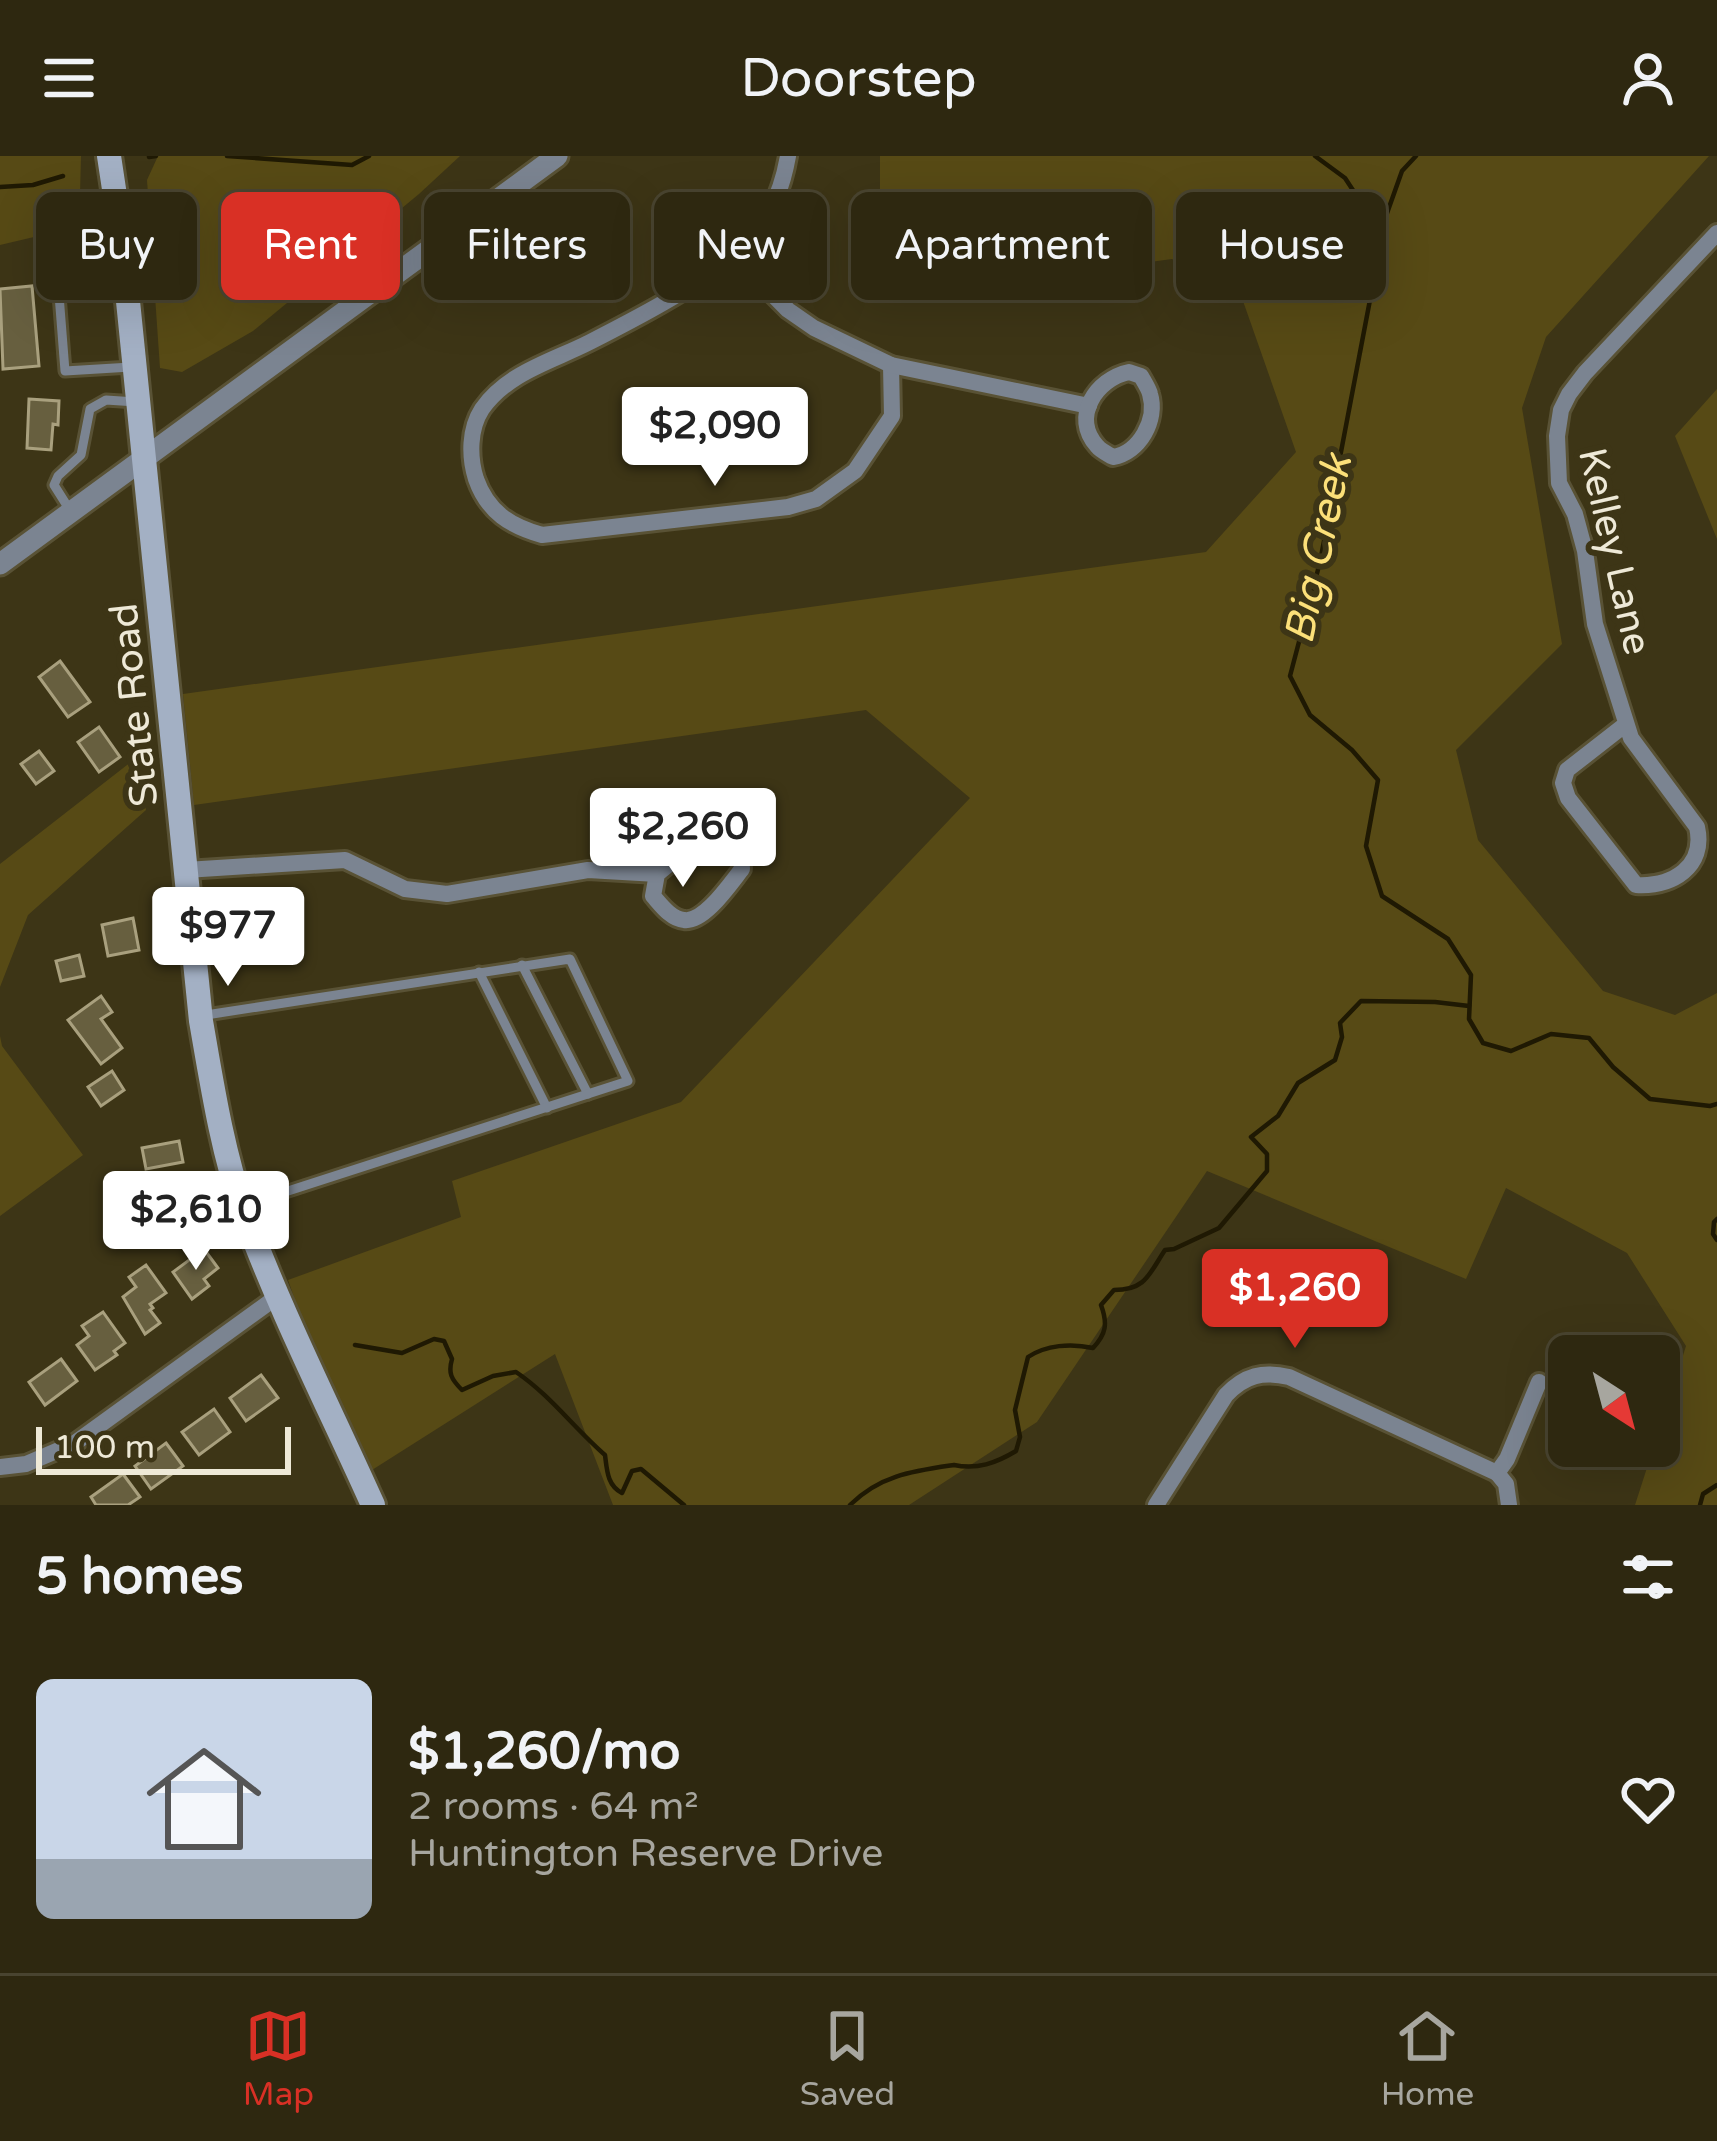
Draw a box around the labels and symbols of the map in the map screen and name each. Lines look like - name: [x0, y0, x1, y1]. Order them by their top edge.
- pin: $2,090: [617, 387, 813, 489]
- street label: Kelley Lane: [1568, 443, 1661, 659]
- water label: Big Creek: [1274, 447, 1364, 648]
- street label: State Road: [100, 601, 169, 809]
- pin: $2,260: [585, 788, 781, 890]
- pin: $977: [157, 887, 299, 989]
- pin: $2,610: [98, 1171, 294, 1273]
- pin: $1,260: [1197, 1249, 1393, 1351]
- north arrow: [1548, 1335, 1680, 1467]
- scale bar: [36, 1421, 291, 1474]

